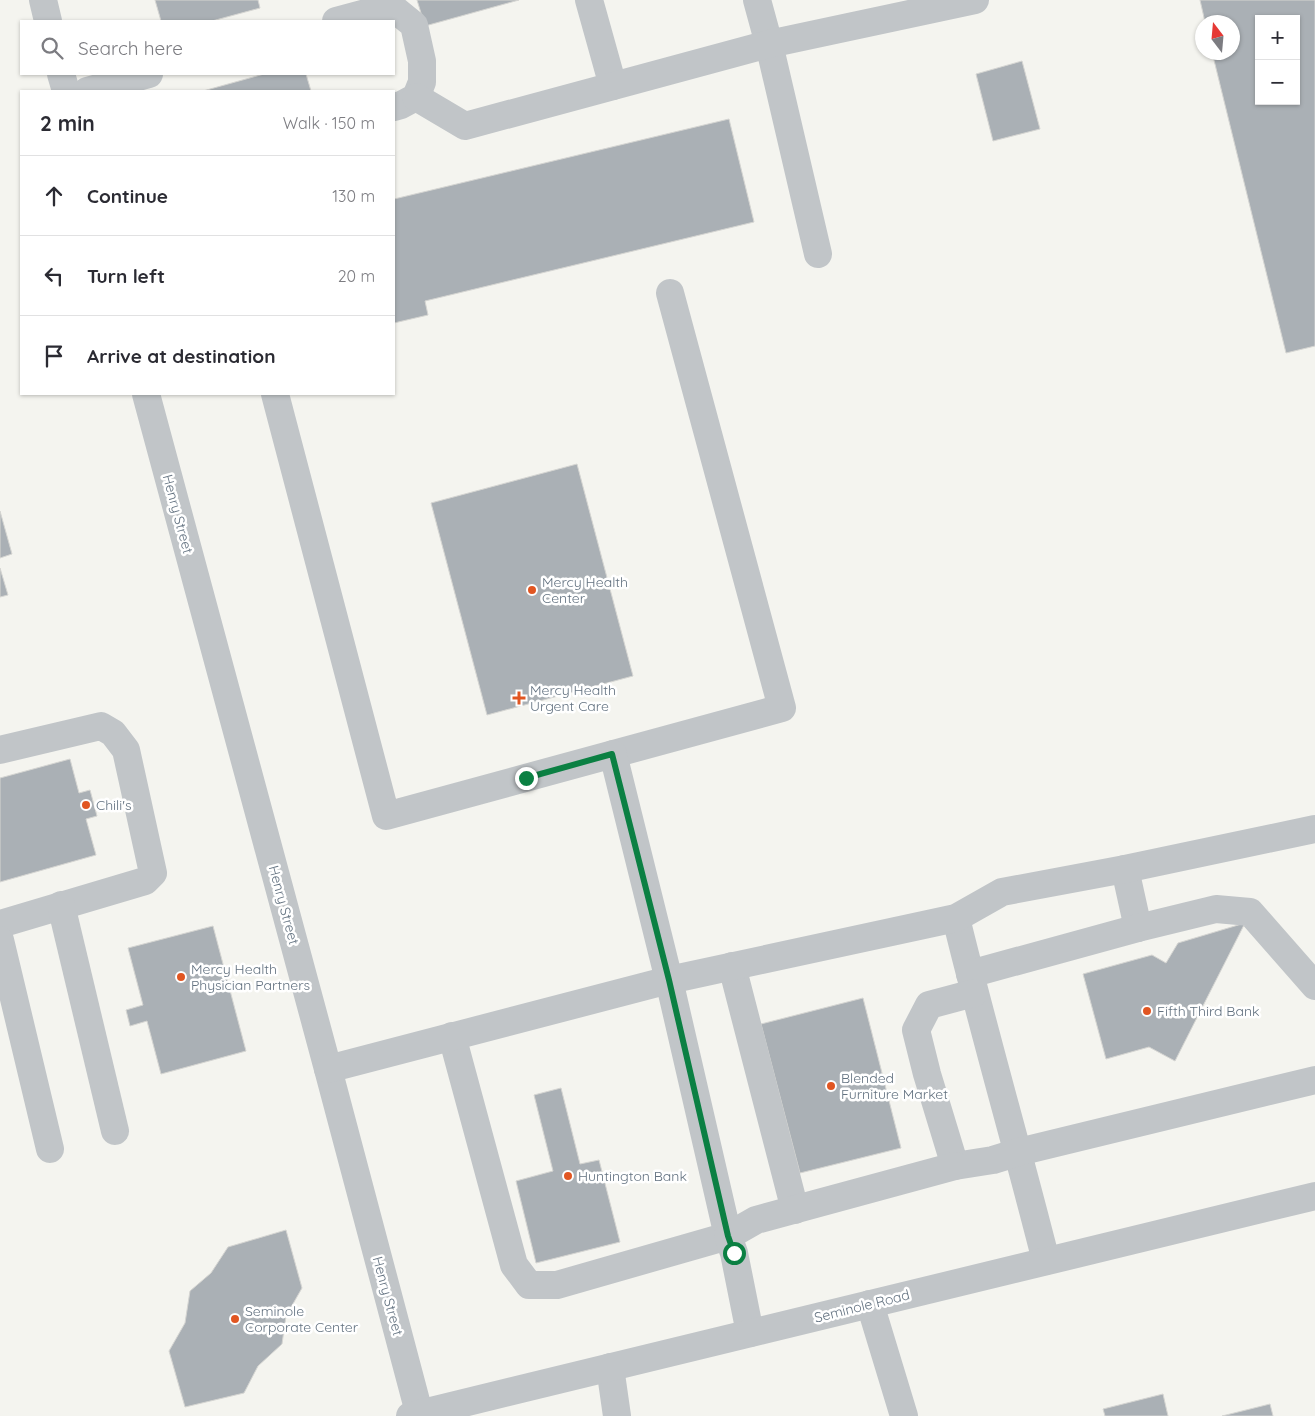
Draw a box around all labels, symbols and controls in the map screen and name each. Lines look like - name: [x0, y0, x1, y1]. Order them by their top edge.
- north arrow: [1195, 15, 1240, 60]
- map controls: [1255, 15, 1300, 105]
- button: +: [1255, 15, 1300, 60]
- search box: [20, 20, 395, 75]
- icon: search: [38, 34, 66, 62]
- text: Search here: [78, 36, 183, 60]
- button: −: [1255, 60, 1300, 105]
- text: 2 min: [40, 110, 95, 136]
- text: Walk · 150 m: [283, 113, 375, 133]
- icon: ahead: [40, 182, 68, 210]
- text: Continue: [87, 184, 168, 208]
- text: 130 m: [332, 186, 375, 206]
- icon: left: [40, 262, 68, 290]
- text: Turn left: [87, 264, 165, 288]
- text: 20 m: [338, 266, 375, 286]
- icon: arrive: [40, 342, 68, 370]
- text: Arrive at destination: [87, 344, 276, 368]
- street label: Henry Street: [159, 472, 197, 556]
- place label: Mercy Health Center: [542, 573, 628, 607]
- marker: Mercy Health Center: [526, 584, 538, 596]
- place label: Mercy Health Urgent Care: [530, 681, 616, 715]
- marker: Mercy Health Urgent Care: [512, 691, 526, 705]
- route end: [515, 767, 538, 790]
- place label: Chili's: [96, 796, 132, 814]
- marker: Chili's: [80, 799, 92, 811]
- street label: Henry Street: [265, 863, 303, 947]
- place label: Mercy Health Physician Partners: [191, 960, 310, 994]
- marker: Mercy Health Physician Partners: [175, 971, 187, 983]
- place label: Fifth Third Bank: [1157, 1002, 1260, 1020]
- marker: Fifth Third Bank: [1141, 1005, 1153, 1017]
- place label: Blended Furniture Market: [841, 1069, 948, 1103]
- marker: Blended Furniture Market: [825, 1080, 837, 1092]
- place label: Huntington Bank: [578, 1167, 687, 1185]
- marker: Huntington Bank: [562, 1170, 574, 1182]
- route start: [723, 1242, 746, 1265]
- street label: Henry Street: [369, 1254, 407, 1338]
- street label: Seminole Road: [812, 1285, 912, 1327]
- place label: Seminole Corporate Center: [245, 1302, 359, 1336]
- marker: Seminole Corporate Center: [229, 1313, 241, 1325]

